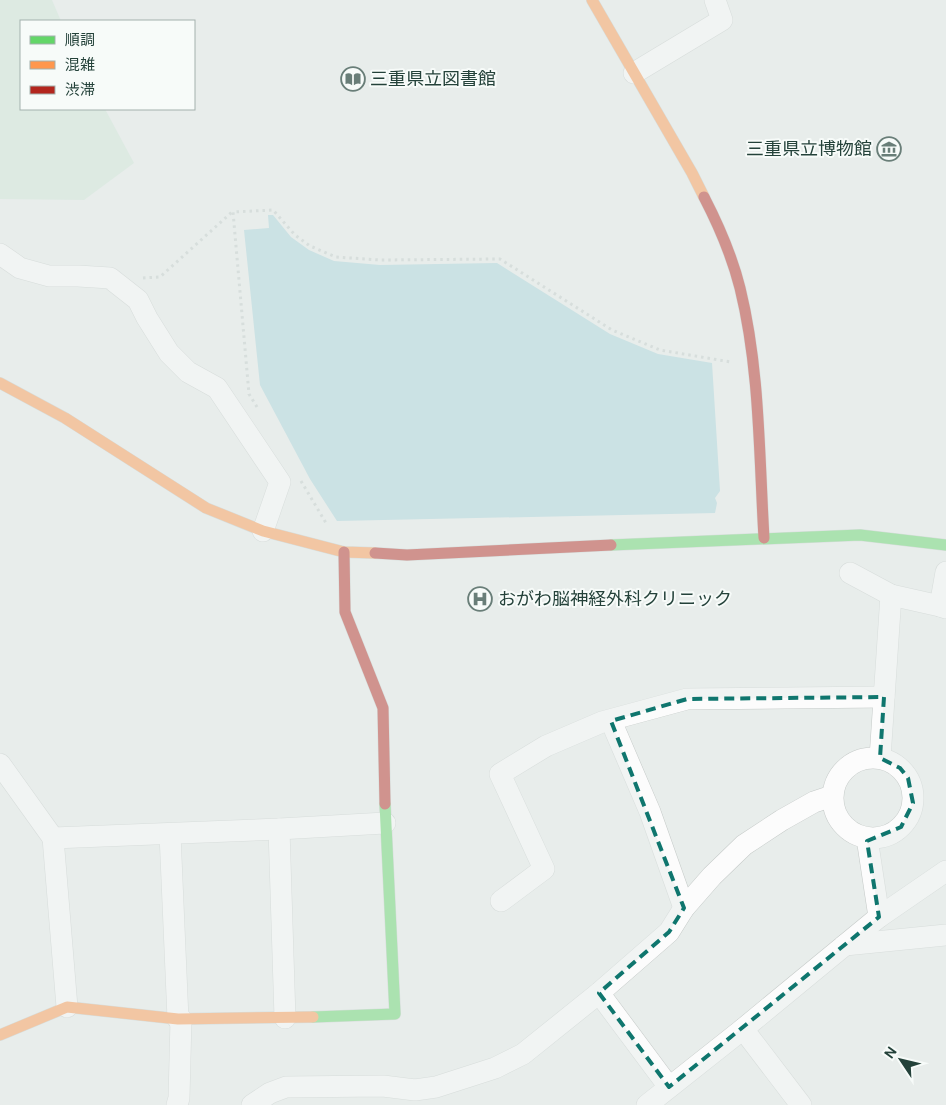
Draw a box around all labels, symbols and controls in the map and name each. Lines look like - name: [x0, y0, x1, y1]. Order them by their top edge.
- legend: [20, 20, 195, 110]
- text: 順調: [65, 30, 95, 50]
- text: 混雑: [65, 55, 95, 75]
- library icon: 三重県立図書館: [340, 66, 366, 92]
- place label: 三重県立図書館: [370, 67, 496, 91]
- text: 渋滞: [65, 80, 95, 100]
- museum icon: 三重県立博物館: [876, 136, 902, 162]
- place label: 三重県立博物館: [746, 137, 872, 161]
- hospital icon: おがわ脳神経外科クリニック: [467, 586, 493, 612]
- place label: おがわ脳神経外科クリニック: [498, 587, 732, 611]
- north arrow: [876, 1035, 926, 1085]
- text: N: [880, 1043, 901, 1062]

